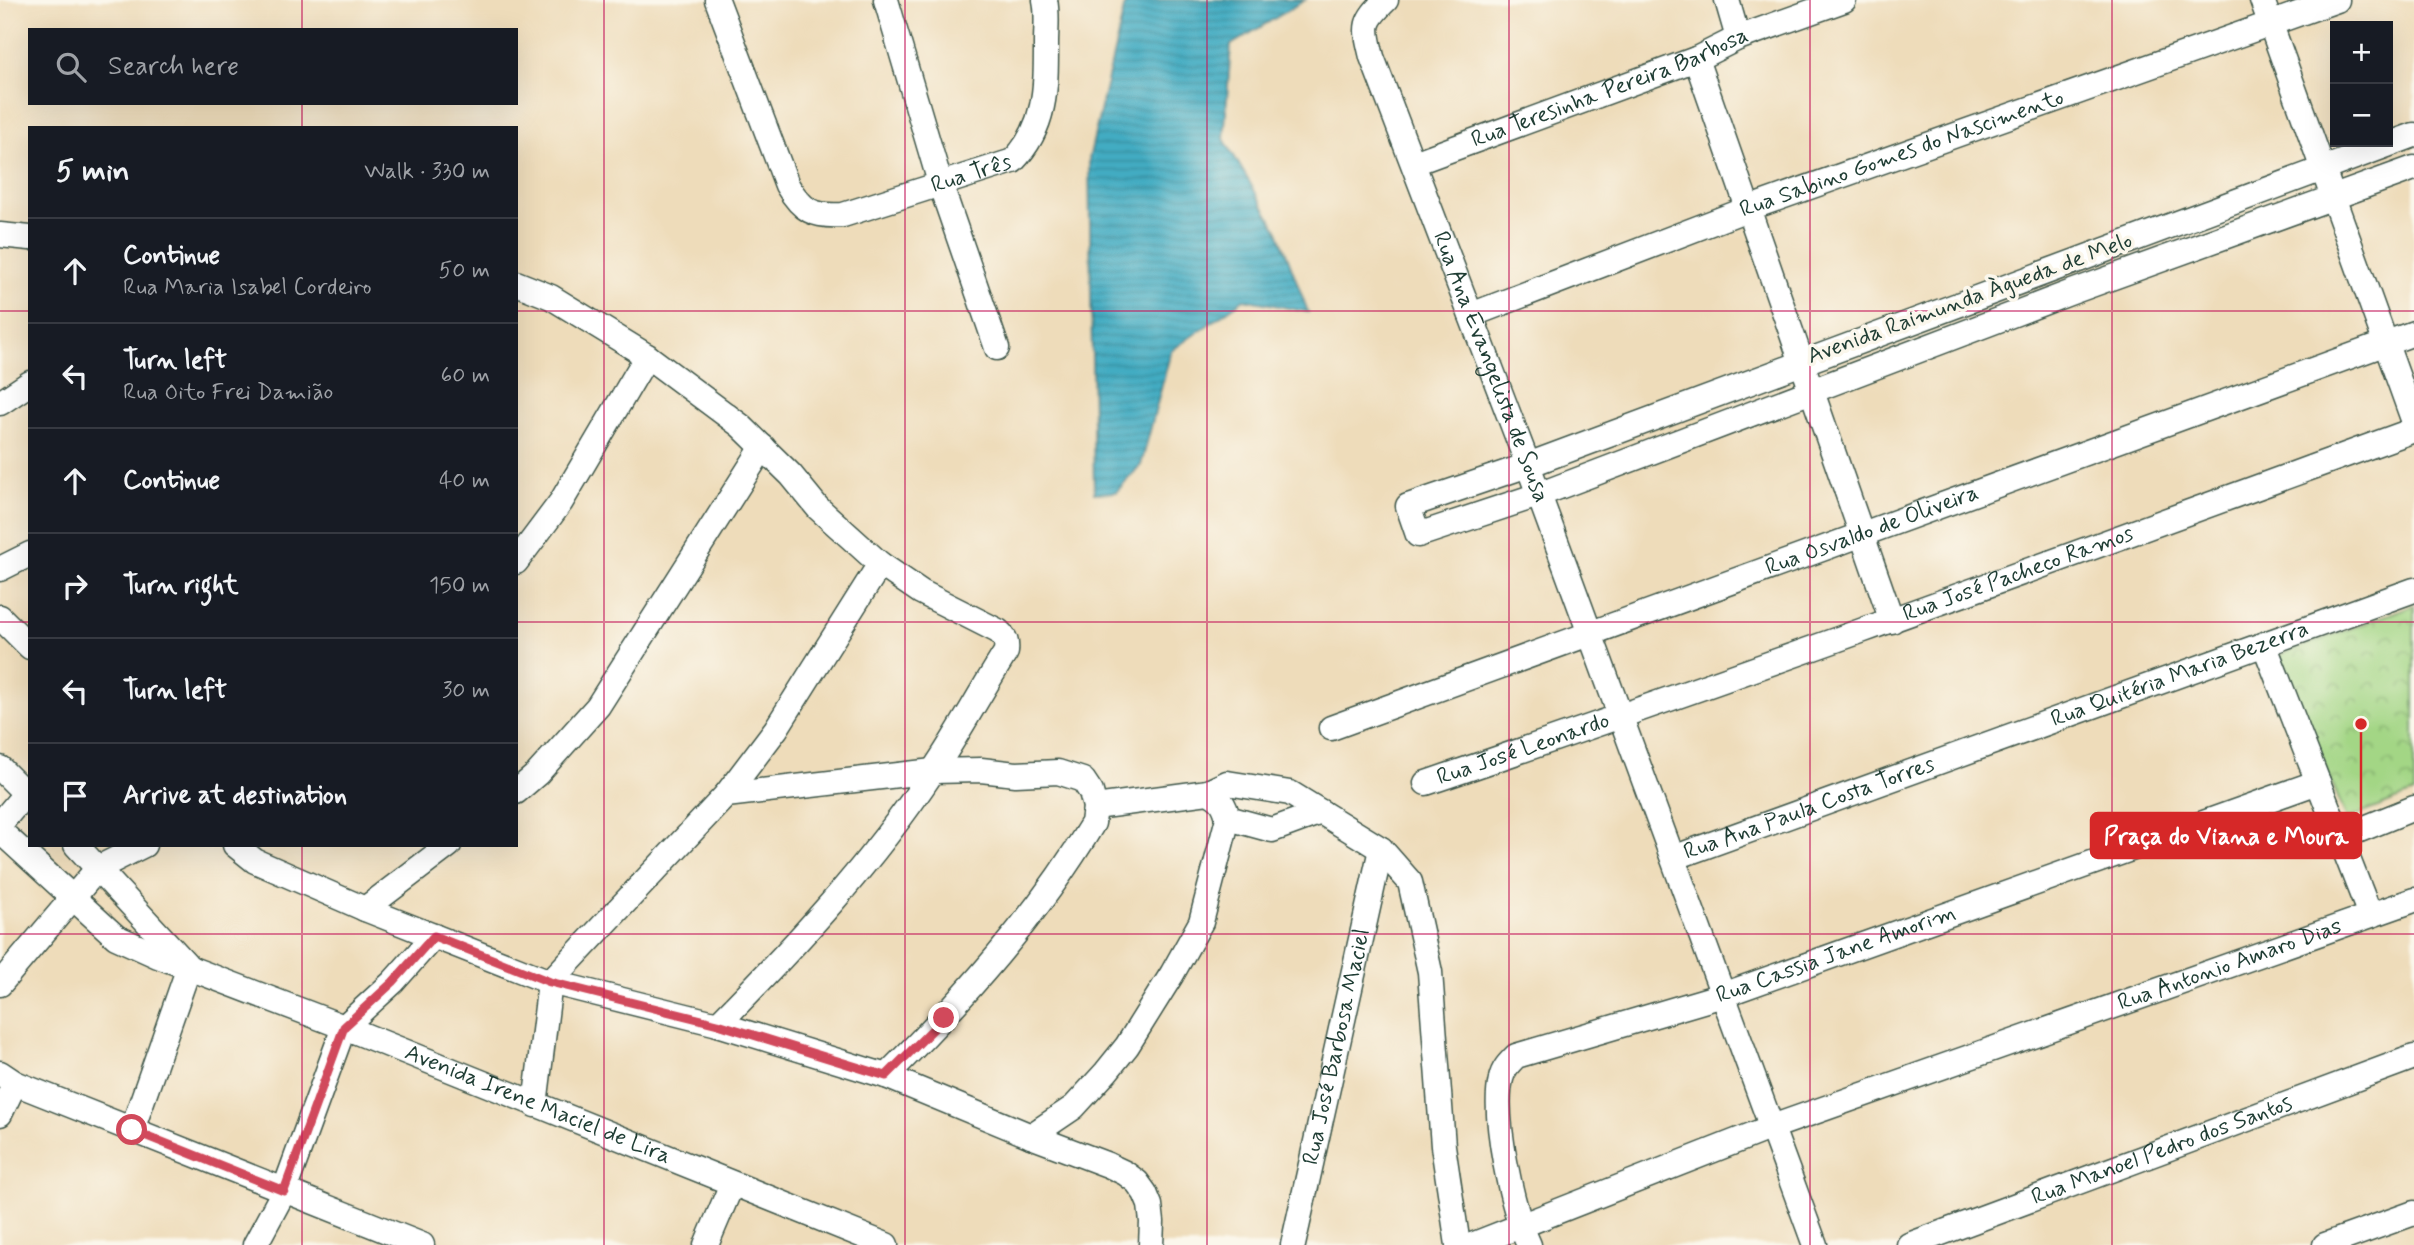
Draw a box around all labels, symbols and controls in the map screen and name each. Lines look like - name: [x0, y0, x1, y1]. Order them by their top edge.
- street label: Rua Teresinha Pereira Barbosa: [1467, 20, 1753, 155]
- map controls: [2330, 21, 2393, 147]
- button: +: [2330, 21, 2393, 84]
- search box: [28, 28, 518, 105]
- icon: search: [52, 48, 90, 86]
- text: Search here: [108, 50, 239, 84]
- street label: Rua Sabino Gomes do Nascimento: [1736, 83, 2068, 226]
- button: −: [2330, 84, 2393, 147]
- street label: Rua Três: [927, 147, 1015, 201]
- text: 5 min: [56, 152, 130, 191]
- text: Walk · 330 m: [364, 157, 490, 187]
- street label: Avenida Raimunda Àgueda de Melo: [1803, 226, 2137, 372]
- street label: Rua Ana Evangelista de Sousa: [1425, 227, 1556, 507]
- text: Continue: [123, 239, 220, 273]
- icon: ahead: [56, 252, 94, 290]
- text: 50 m: [439, 256, 490, 286]
- text: Rua Maria Isabel Cordeiro: [123, 273, 372, 303]
- text: Turn left: [123, 344, 227, 378]
- icon: left: [56, 357, 94, 395]
- text: 60 m: [441, 361, 490, 391]
- text: Rua Oito Frei Damião: [123, 378, 333, 408]
- icon: ahead: [56, 462, 94, 500]
- text: Continue: [123, 464, 220, 498]
- text: 40 m: [439, 466, 490, 496]
- street label: Rua Osvaldo de Oliveira: [1761, 478, 1983, 583]
- street label: Rua José Pacheco Ramos: [1899, 519, 2138, 630]
- icon: right: [56, 567, 94, 605]
- text: Turn right: [123, 569, 239, 603]
- text: 150 m: [429, 571, 490, 601]
- street label: Rua Quitéria Maria Bezerra: [2047, 614, 2313, 735]
- icon: left: [56, 672, 94, 710]
- text: Turn left: [123, 674, 227, 708]
- text: 30 m: [442, 676, 490, 706]
- street label: Rua José Leonardo: [1433, 706, 1614, 793]
- street label: Rua Ana Paula Costa Torres: [1680, 750, 1939, 868]
- icon: arrive: [56, 777, 94, 815]
- text: Arrive at destination: [123, 779, 347, 813]
- callout: Praça do Viana e Moura: [2091, 813, 2361, 858]
- text: Praça do Viana e Moura: [2104, 822, 2349, 853]
- street label: Rua Cassia Jane Amorim: [1712, 898, 1960, 1011]
- street label: Rua Antonio Amaro Dias: [2114, 912, 2346, 1019]
- street label: Rua José Barbosa Maciel: [1296, 926, 1378, 1168]
- route end: [928, 1002, 959, 1033]
- street label: Avenida Irene Maciel de Lira: [400, 1038, 675, 1172]
- street label: Rua Manoel Pedro dos Santos: [2027, 1089, 2297, 1213]
- route start: [116, 1114, 147, 1145]

